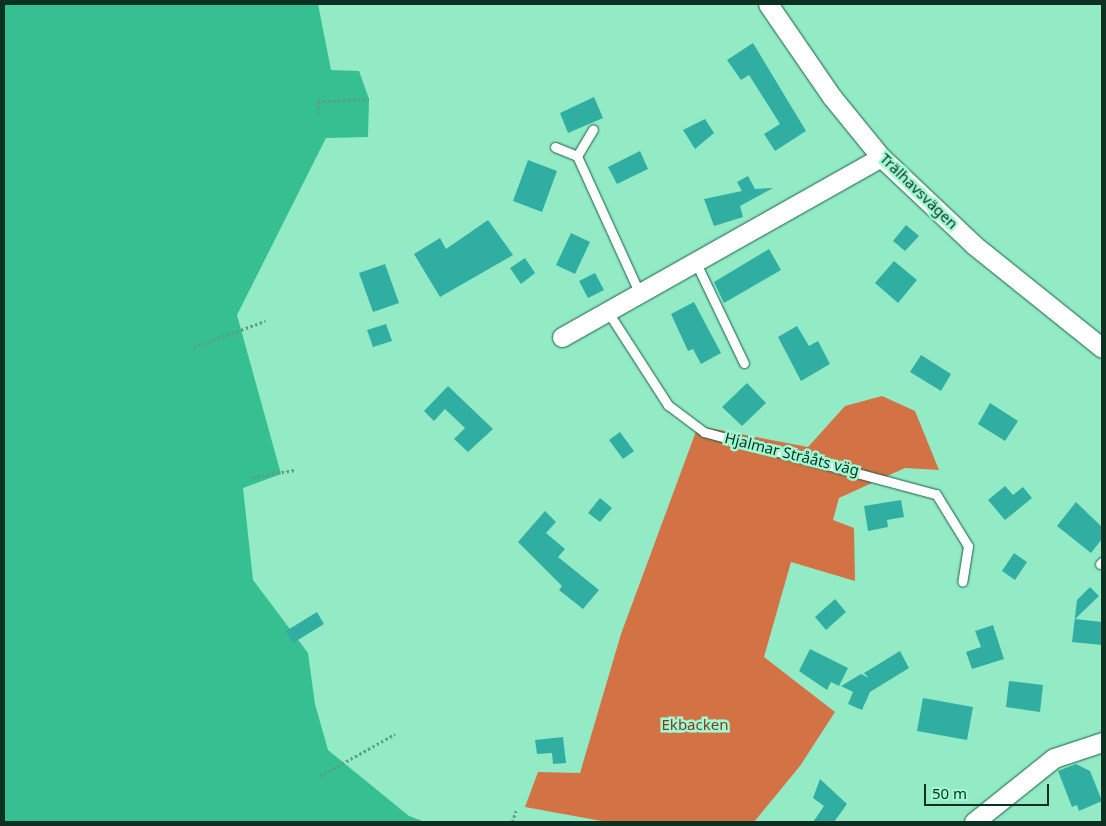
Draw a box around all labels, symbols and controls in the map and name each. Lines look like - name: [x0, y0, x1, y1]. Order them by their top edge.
- street label: Trälhavsvägen: [876, 149, 962, 233]
- street label: Hjalmar Strååts väg: [723, 429, 861, 479]
- park label: Ekbacken: [662, 716, 728, 734]
- scale bar: [926, 774, 1051, 806]
- text: 50 m: [932, 783, 967, 803]

